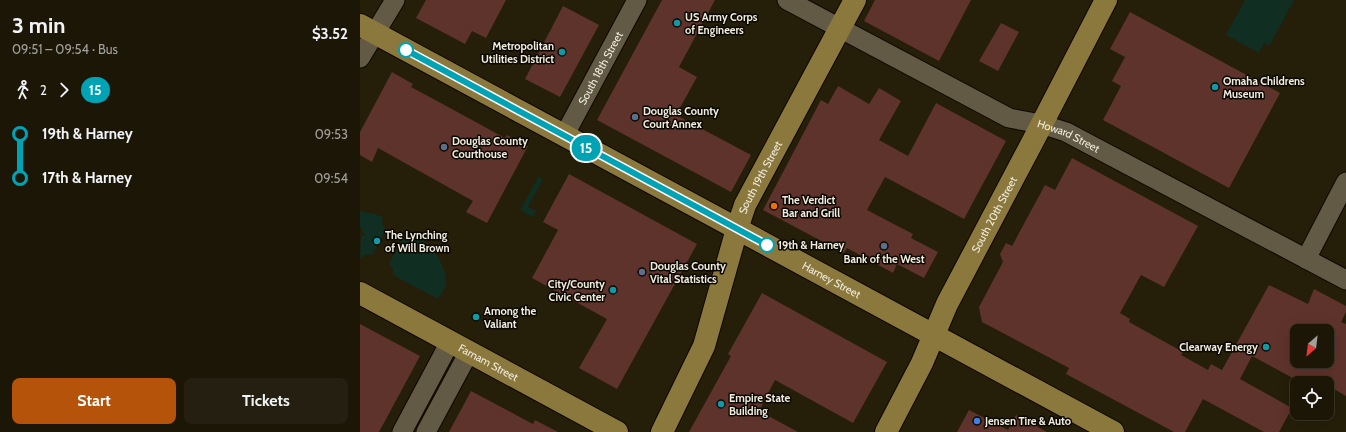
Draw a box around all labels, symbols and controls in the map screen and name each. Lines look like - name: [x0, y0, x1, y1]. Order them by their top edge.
- place label: US Army Corps of Engineers: [685, 10, 758, 37]
- text: 3 min: [12, 12, 65, 39]
- marker: US Army Corps of Engineers: [672, 18, 682, 28]
- text: $3.52: [312, 25, 348, 43]
- street label: South 18th Street: [575, 29, 626, 107]
- place label: Metropolitan Utilities District: [481, 39, 554, 66]
- text: 09:51 – 09:54 · Bus: [12, 41, 118, 57]
- unlabelled marker: [398, 42, 414, 58]
- marker: Metropolitan Utilities District: [557, 47, 567, 57]
- place label: Omaha Childrens Museum: [1223, 74, 1305, 101]
- icon: walk: [12, 79, 34, 101]
- icon: forward: [53, 79, 75, 101]
- text: 15: [89, 81, 102, 99]
- text: 2: [40, 82, 47, 98]
- marker: Omaha Childrens Museum: [1210, 82, 1220, 92]
- place label: Douglas County Court Annex: [643, 104, 719, 131]
- marker: Douglas County Court Annex: [630, 112, 640, 122]
- street label: Howard Street: [1036, 116, 1103, 156]
- text: 19th & Harney: [42, 125, 133, 143]
- text: 09:53: [315, 126, 348, 142]
- place label: Douglas County Courthouse: [452, 134, 528, 161]
- line badge: 15: [568, 135, 604, 161]
- street label: South 19th Street: [736, 138, 785, 216]
- text: 15: [580, 139, 592, 157]
- marker: Douglas County Courthouse: [439, 142, 449, 152]
- text: 17th & Harney: [42, 169, 132, 187]
- text: 09:54: [314, 170, 348, 186]
- street label: South 20th Street: [968, 174, 1020, 255]
- place label: The Verdict Bar and Grill: [782, 193, 840, 220]
- marker: The Verdict Bar and Grill: [769, 201, 779, 211]
- place label: The Lynching of Will Brown: [385, 228, 449, 255]
- marker: The Lynching of Will Brown: [372, 236, 382, 246]
- marker: 19th & Harney: [759, 237, 775, 253]
- place label: 19th & Harney: [778, 238, 845, 252]
- marker: Bank of the West: [879, 241, 889, 251]
- place label: Bank of the West: [844, 252, 925, 266]
- street label: Harney Street: [800, 258, 863, 301]
- place label: Douglas County Vital Statistics: [650, 259, 726, 286]
- marker: Douglas County Vital Statistics: [637, 267, 647, 277]
- place label: City/County Civic Center: [548, 277, 605, 304]
- marker: City/County Civic Center: [608, 285, 618, 295]
- place label: Among the Valiant: [484, 304, 537, 331]
- marker: Among the Valiant: [471, 312, 481, 322]
- north arrow: [1290, 324, 1334, 368]
- map controls: [1290, 324, 1334, 420]
- place label: Clearway Energy: [1179, 340, 1258, 354]
- street label: Farnam Street: [456, 341, 521, 384]
- marker: Clearway Energy: [1261, 342, 1271, 352]
- button: locate: [1290, 376, 1334, 420]
- button: Start: [12, 378, 176, 424]
- button: Tickets: [184, 378, 348, 424]
- place label: Empire State Building: [729, 391, 791, 418]
- marker: Empire State Building: [716, 399, 726, 409]
- place label: Jensen Tire & Auto: [984, 414, 1071, 428]
- marker: Jensen Tire & Auto: [972, 416, 982, 426]

